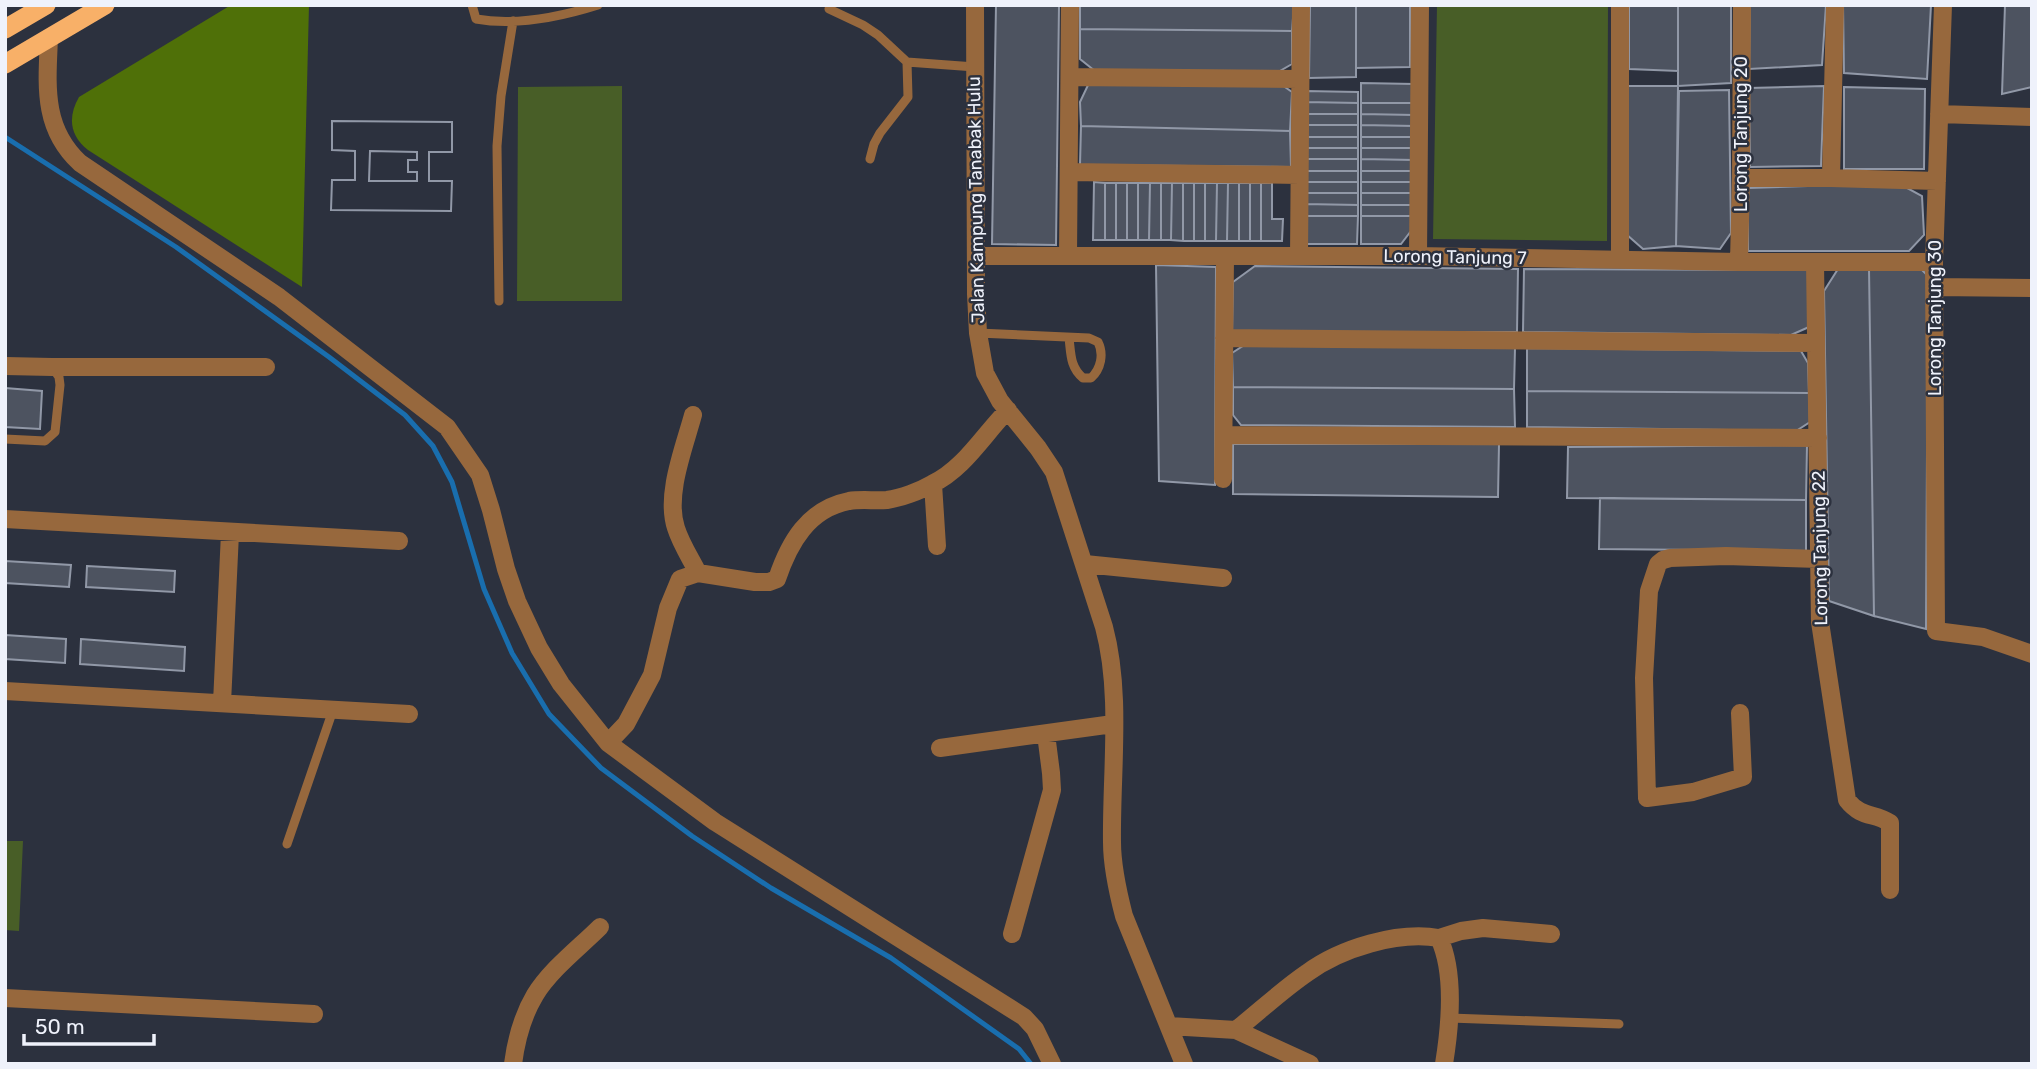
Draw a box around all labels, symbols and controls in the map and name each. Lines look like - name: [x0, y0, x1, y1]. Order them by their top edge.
- street label: Lorong Tanjung 20: [1730, 56, 1752, 212]
- street label: Jalan Kampung Tanabak Hulu: [963, 76, 989, 324]
- street label: Lorong Tanjung 30: [1924, 240, 1946, 396]
- street label: Lorong Tanjung 7: [1383, 245, 1527, 269]
- street label: Lorong Tanjung 22: [1808, 470, 1832, 626]
- scale bar: [24, 1002, 154, 1046]
- text: 50 m: [35, 1014, 85, 1039]

